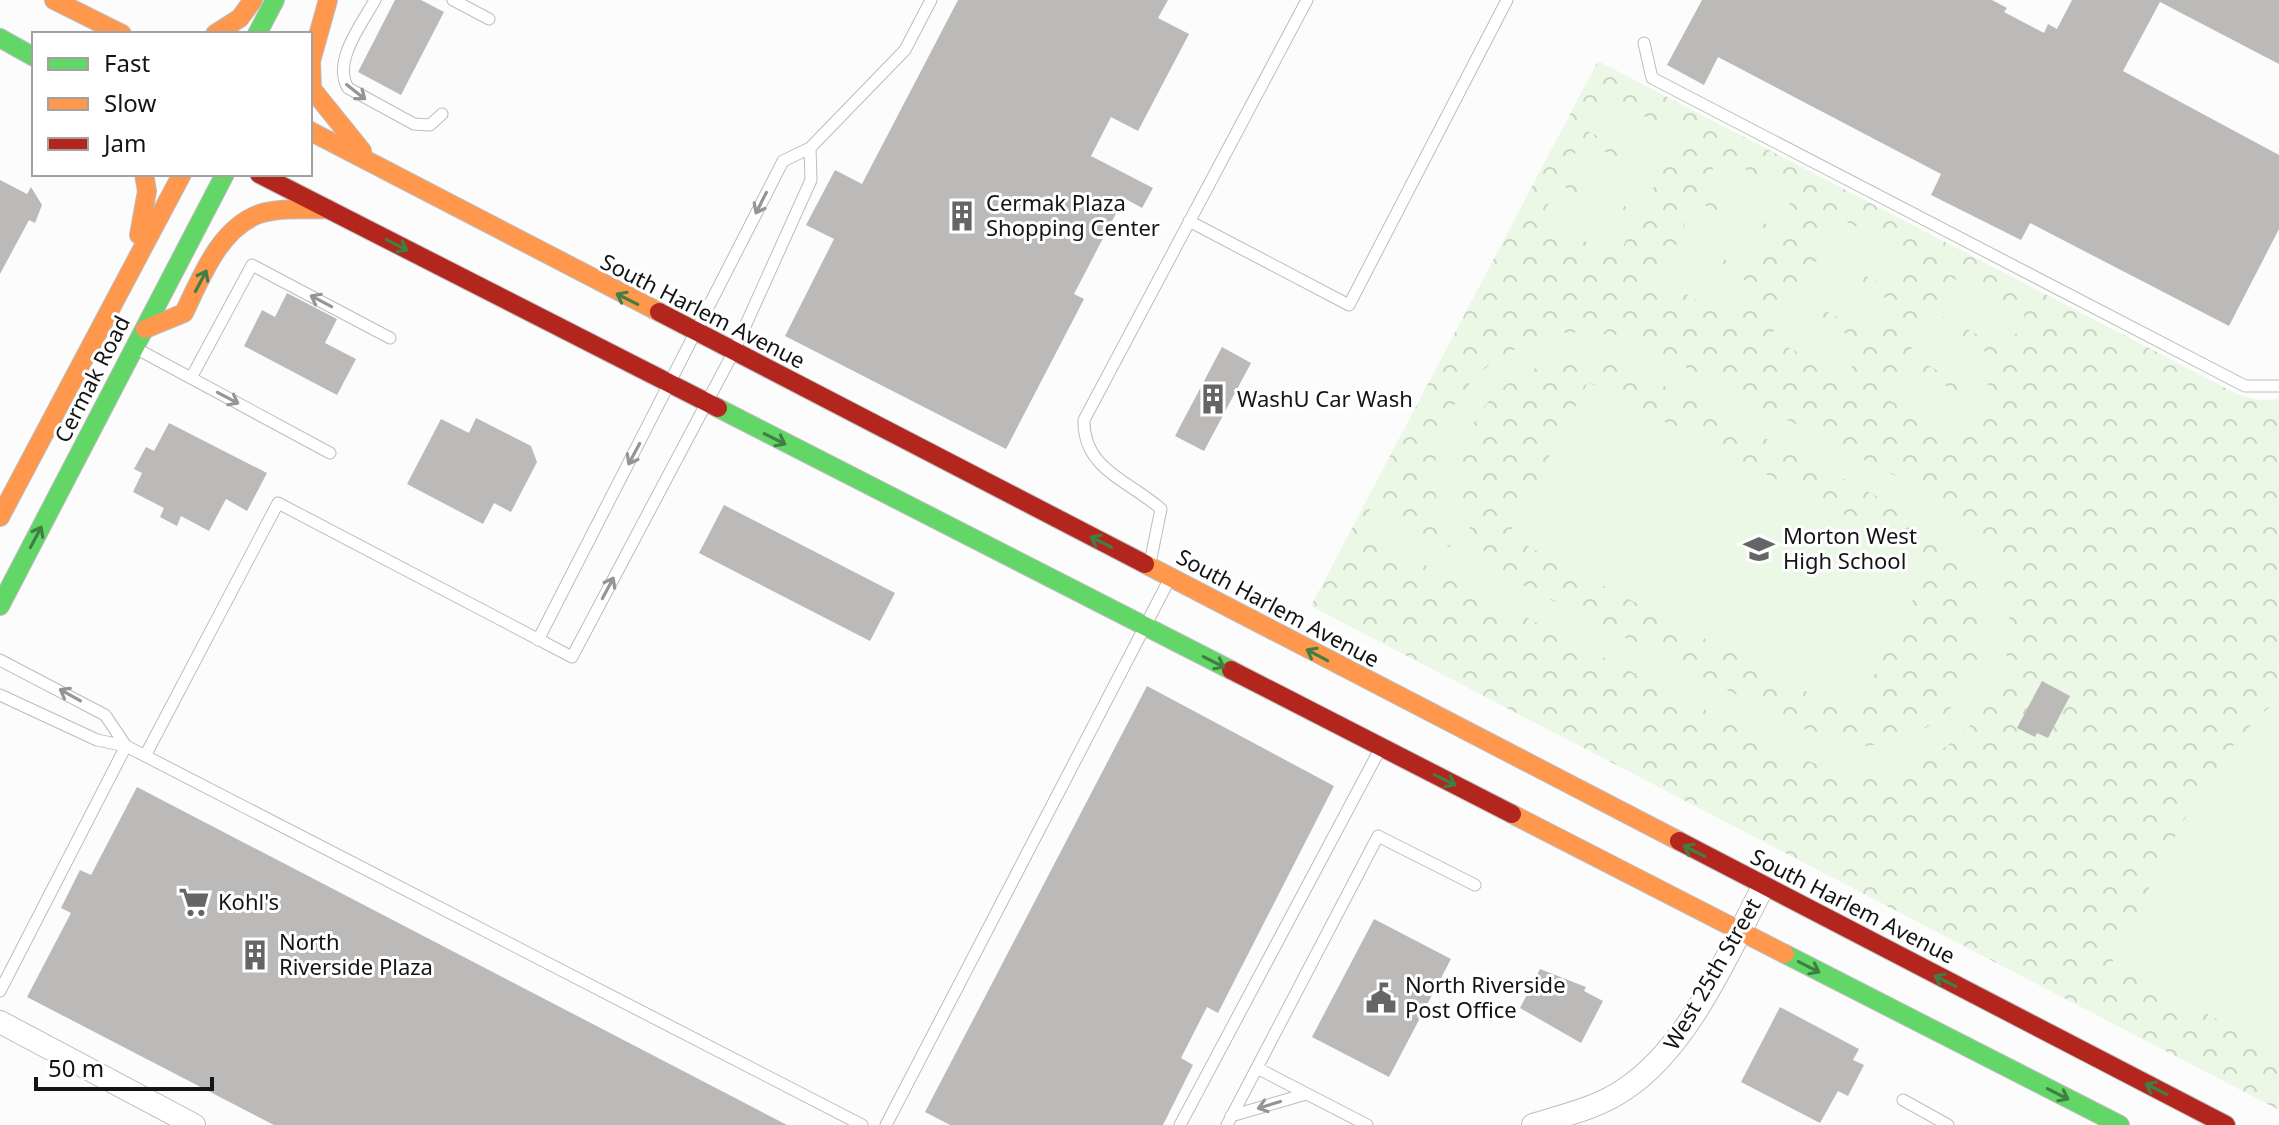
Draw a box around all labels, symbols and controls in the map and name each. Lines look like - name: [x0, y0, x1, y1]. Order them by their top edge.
- legend: [32, 32, 312, 176]
- text: Fast: [104, 46, 150, 79]
- one-way arrow: [346, 83, 367, 101]
- text: Slow: [104, 86, 156, 119]
- text: Jam: [102, 126, 146, 159]
- place label: Cermak Plaza Shopping Center: [986, 187, 1160, 242]
- one-way arrow: [753, 191, 768, 215]
- building icon: Cermak Plaza Shopping Center: [945, 199, 979, 233]
- one-way arrow: [385, 238, 409, 254]
- street label: South Harlem Avenue: [596, 246, 811, 375]
- one-way arrow: [193, 270, 209, 293]
- one-way arrow: [616, 290, 640, 306]
- one-way arrow: [310, 293, 333, 309]
- street label: Cermak Road: [46, 310, 136, 447]
- building icon: WashU Car Wash: [1196, 382, 1230, 416]
- place label: WashU Car Wash: [1237, 383, 1413, 413]
- one-way arrow: [216, 390, 239, 406]
- one-way arrow: [762, 431, 786, 447]
- one-way arrow: [626, 441, 641, 465]
- place label: Morton West High School: [1783, 520, 1917, 575]
- one-way arrow: [29, 526, 45, 549]
- school or university icon: Morton West High School: [1742, 532, 1776, 566]
- one-way arrow: [1089, 534, 1113, 550]
- street label: South Harlem Avenue: [1172, 541, 1385, 673]
- one-way arrow: [600, 577, 616, 601]
- one-way arrow: [1306, 647, 1329, 663]
- one-way arrow: [1202, 655, 1226, 670]
- one-way arrow: [58, 687, 82, 703]
- one-way arrow: [1433, 773, 1457, 789]
- street label: South Harlem Avenue: [1746, 841, 1961, 970]
- one-way arrow: [1682, 843, 1706, 858]
- supermarket icon: Kohl's: [177, 885, 211, 919]
- place label: Kohl's: [218, 886, 279, 916]
- street label: West 25th Street: [1656, 892, 1767, 1055]
- place label: North Riverside Plaza: [279, 926, 433, 981]
- building icon: North Riverside Plaza: [238, 938, 272, 972]
- one-way arrow: [1796, 960, 1820, 975]
- place label: North Riverside Post Office: [1405, 969, 1566, 1024]
- one-way arrow: [1934, 972, 1958, 988]
- public building icon: North Riverside Post Office: [1364, 981, 1398, 1015]
- scale bar: [36, 1041, 212, 1091]
- text: 50 m: [48, 1051, 104, 1084]
- one-way arrow: [2145, 1081, 2169, 1097]
- one-way arrow: [2045, 1086, 2069, 1102]
- one-way arrow: [1256, 1098, 1282, 1113]

